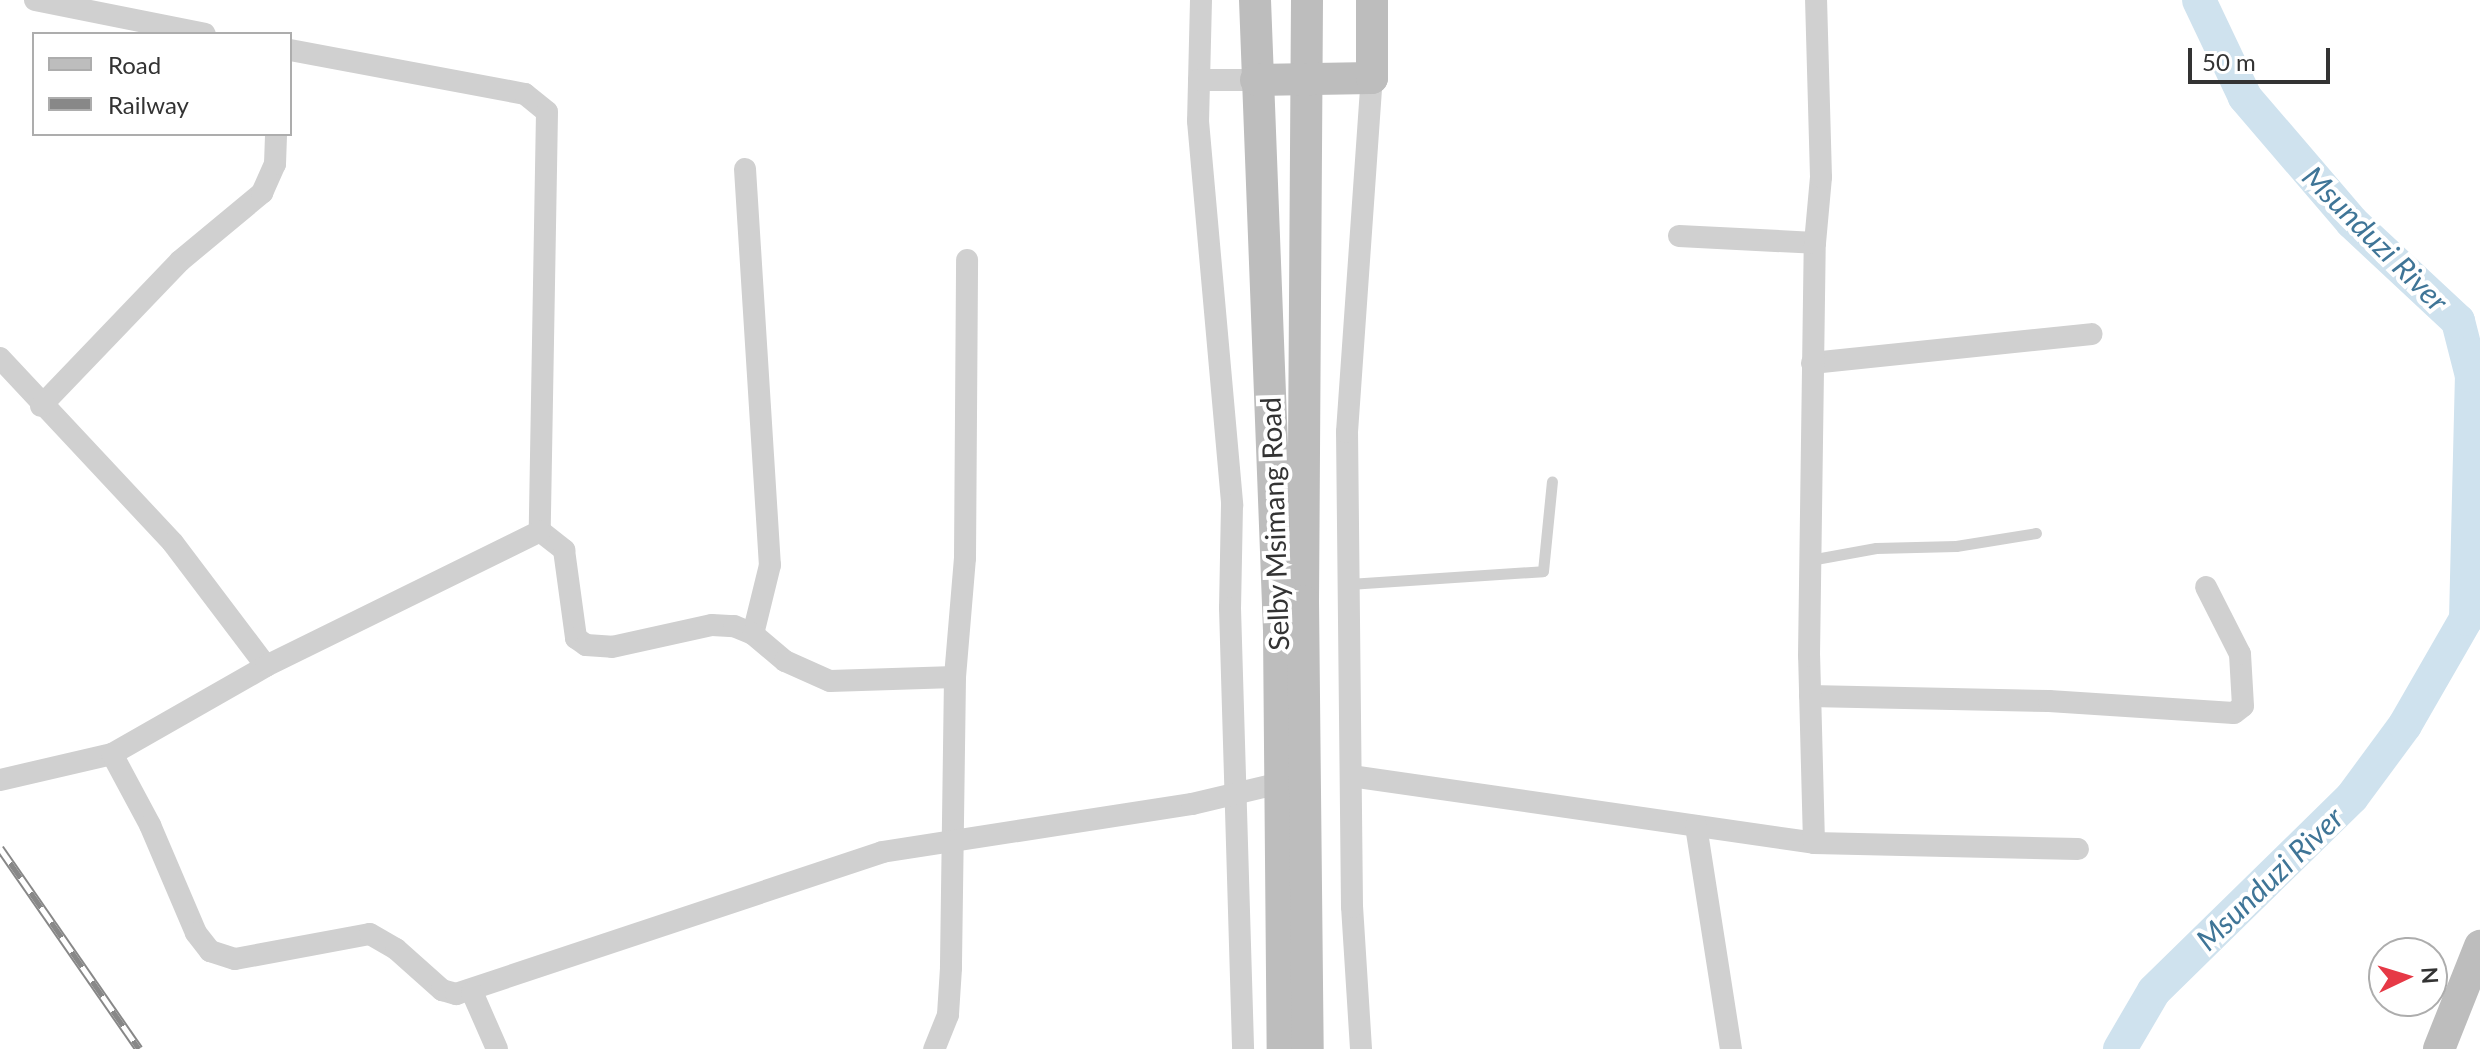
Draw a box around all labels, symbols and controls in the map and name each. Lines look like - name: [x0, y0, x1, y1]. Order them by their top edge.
- legend: [32, 32, 292, 136]
- scale bar: [2192, 32, 2334, 82]
- text: 50 m: [2202, 47, 2256, 76]
- text: Road: [108, 50, 161, 79]
- text: Railway: [108, 90, 189, 119]
- water label: Msunduzi River: [2296, 158, 2456, 318]
- street label: Selby Msimang Road: [1253, 396, 1295, 652]
- water label: Msunduzi River: [2188, 799, 2350, 957]
- north arrow: [2368, 937, 2448, 1017]
- text: N: [2416, 966, 2445, 985]

